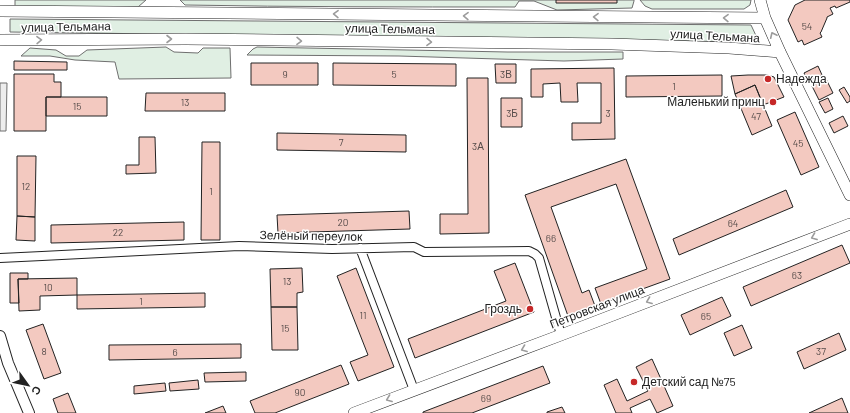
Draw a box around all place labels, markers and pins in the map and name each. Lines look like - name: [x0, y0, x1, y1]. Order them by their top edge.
- place label: Надежда: [776, 71, 827, 86]
- marker: Надежда: [763, 74, 773, 84]
- place label: Маленький принц: [667, 94, 765, 109]
- marker: Маленький принц: [768, 97, 778, 107]
- place label: Гроздь: [484, 301, 522, 316]
- marker: Гроздь: [525, 304, 535, 314]
- place label: Детский сад №75: [642, 374, 736, 389]
- marker: Детский сад №75: [629, 377, 639, 387]

